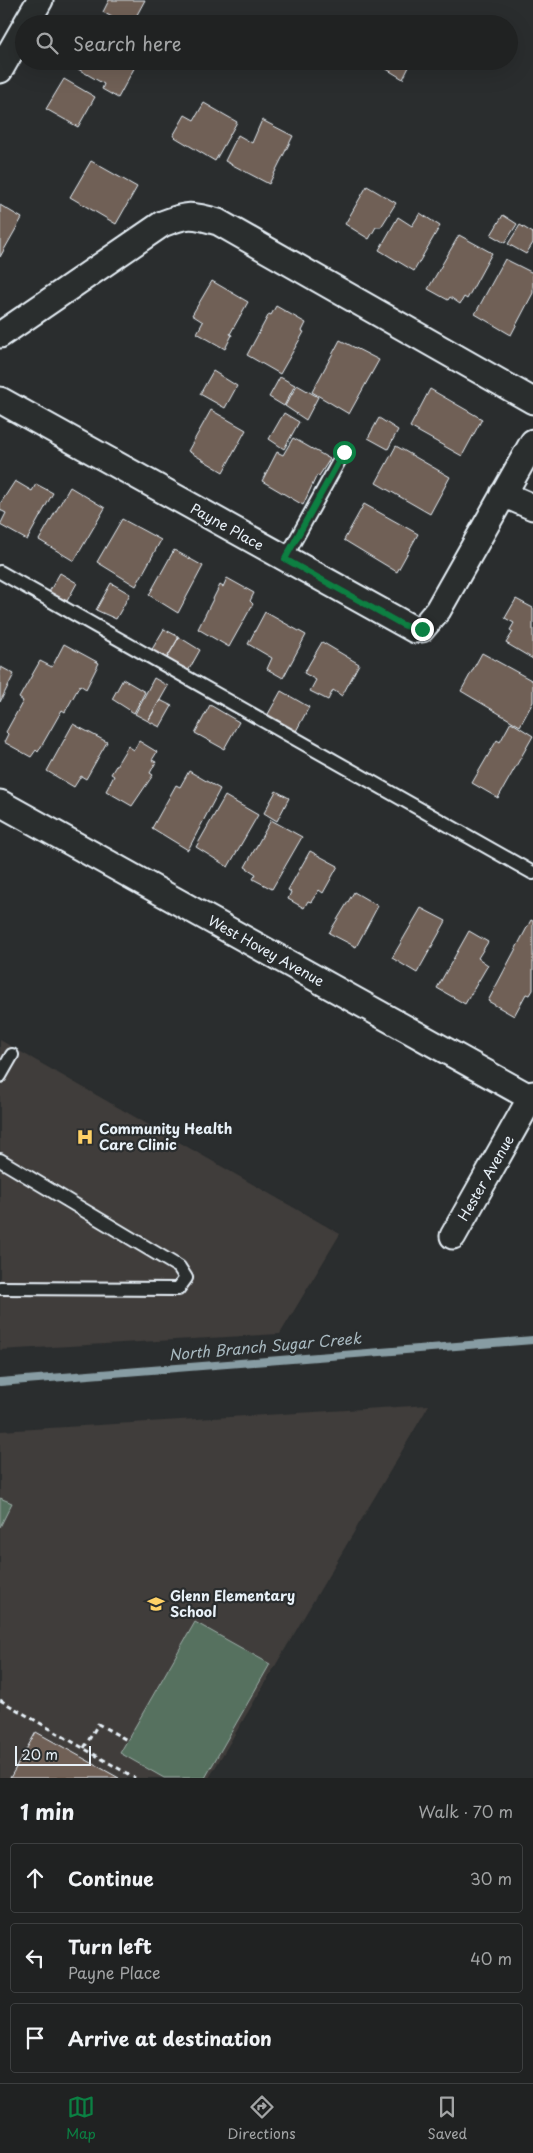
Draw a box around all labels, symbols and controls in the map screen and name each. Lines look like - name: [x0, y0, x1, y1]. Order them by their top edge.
- search box: [15, 15, 518, 70]
- icon: search: [33, 29, 61, 57]
- text: Search here: [73, 29, 182, 57]
- route start: [333, 441, 356, 464]
- street label: Payne Place: [187, 498, 268, 555]
- route end: [411, 618, 434, 641]
- street label: West Hovey Avenue: [204, 910, 329, 991]
- place label: Community Health Care Clinic: [99, 1118, 232, 1155]
- hospital icon: Community Health Care Clinic: [75, 1127, 95, 1147]
- street label: Hester Avenue: [452, 1130, 519, 1225]
- water label: North Branch Sugar Creek: [168, 1326, 363, 1365]
- place label: Glenn Elementary School: [170, 1585, 295, 1622]
- school or university icon: Glenn Elementary School: [146, 1594, 166, 1614]
- scale bar: [15, 1743, 91, 1766]
- text: 20 m: [22, 1744, 58, 1765]
- text: 1 min: [20, 1795, 74, 1827]
- text: Walk · 70 m: [418, 1799, 513, 1823]
- icon: ahead: [21, 1864, 49, 1892]
- text: Continue: [68, 1864, 154, 1892]
- text: 30 m: [470, 1866, 512, 1890]
- text: Turn left: [68, 1932, 152, 1960]
- icon: left: [21, 1944, 49, 1972]
- text: 40 m: [470, 1946, 512, 1970]
- text: Payne Place: [68, 1960, 161, 1984]
- icon: arrive: [21, 2024, 49, 2052]
- text: Arrive at destination: [68, 2024, 272, 2052]
- tab: Map: [66, 2093, 96, 2144]
- tab: Directions: [228, 2093, 296, 2144]
- tab: Saved: [427, 2093, 467, 2144]

